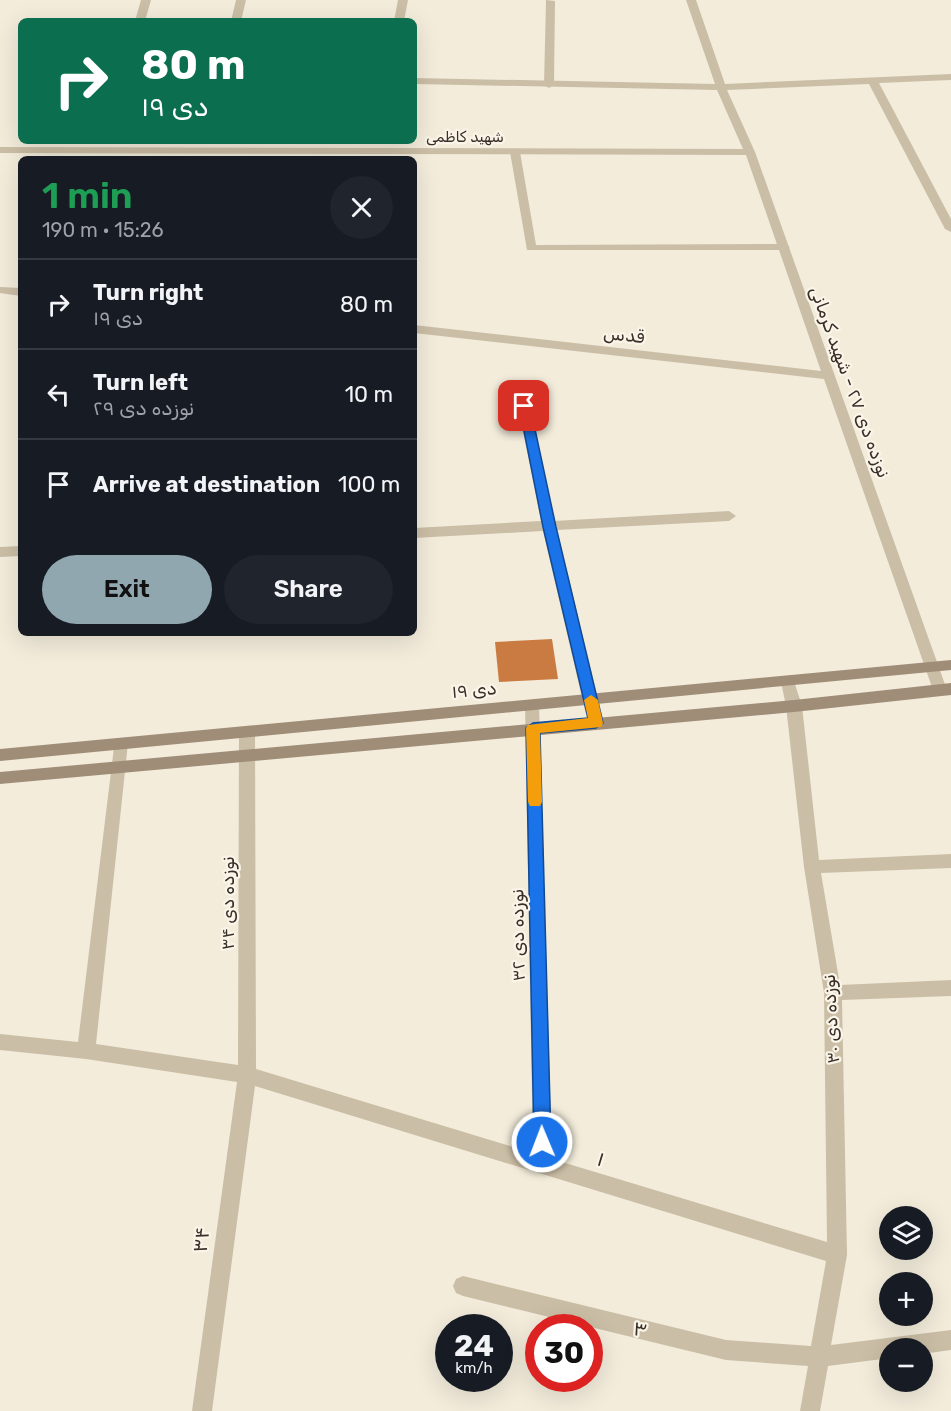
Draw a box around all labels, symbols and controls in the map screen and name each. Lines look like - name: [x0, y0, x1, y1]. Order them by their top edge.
- text: 80 m: [141, 40, 245, 90]
- icon: right: [42, 42, 120, 120]
- text: ۱۹ دی: [141, 91, 208, 123]
- street label: شهید کاظمی: [426, 128, 504, 146]
- text: 1 min: [42, 174, 133, 217]
- button: close: [330, 176, 393, 239]
- text: 190 m · 15:26: [42, 218, 164, 242]
- text: Turn right: [93, 279, 203, 306]
- street label: نوزده دی ۲۷ - شهید کرمانی: [805, 283, 895, 481]
- icon: right: [42, 288, 75, 321]
- text: 80 m: [340, 291, 393, 318]
- text: ۱۹ دی: [93, 306, 143, 330]
- street label: قدس: [602, 322, 646, 348]
- text: Turn left: [93, 369, 188, 396]
- icon: left: [42, 378, 75, 411]
- pin: [498, 380, 549, 431]
- text: 10 m: [345, 381, 393, 408]
- icon: arrive: [507, 389, 540, 422]
- text: نوزده دی ۲۹: [93, 396, 194, 420]
- icon: arrive: [42, 468, 75, 501]
- text: Arrive at destination: [93, 471, 320, 498]
- text: 100 m: [338, 471, 400, 498]
- button: Exit: [42, 555, 212, 624]
- button: Share: [224, 555, 393, 624]
- street label: ۱۹ دی: [451, 677, 497, 703]
- street label: نوزده دی ۳۴: [217, 856, 239, 950]
- street label: نوزده دی ۳۲: [506, 889, 530, 981]
- street label: نوزده دی ۳۰: [818, 974, 844, 1064]
- position arrow: [510, 1110, 574, 1174]
- street label: ۱: [594, 1146, 608, 1171]
- map controls: [879, 1206, 933, 1392]
- button: layers: [879, 1206, 933, 1260]
- street label: ۳۴: [186, 1226, 215, 1254]
- button: +: [879, 1272, 933, 1326]
- speed limit sign: 30: [525, 1314, 603, 1392]
- street label: ۳: [630, 1315, 650, 1342]
- text: 24: [454, 1328, 494, 1364]
- button: −: [879, 1338, 933, 1392]
- text: km/h: [455, 1359, 493, 1377]

